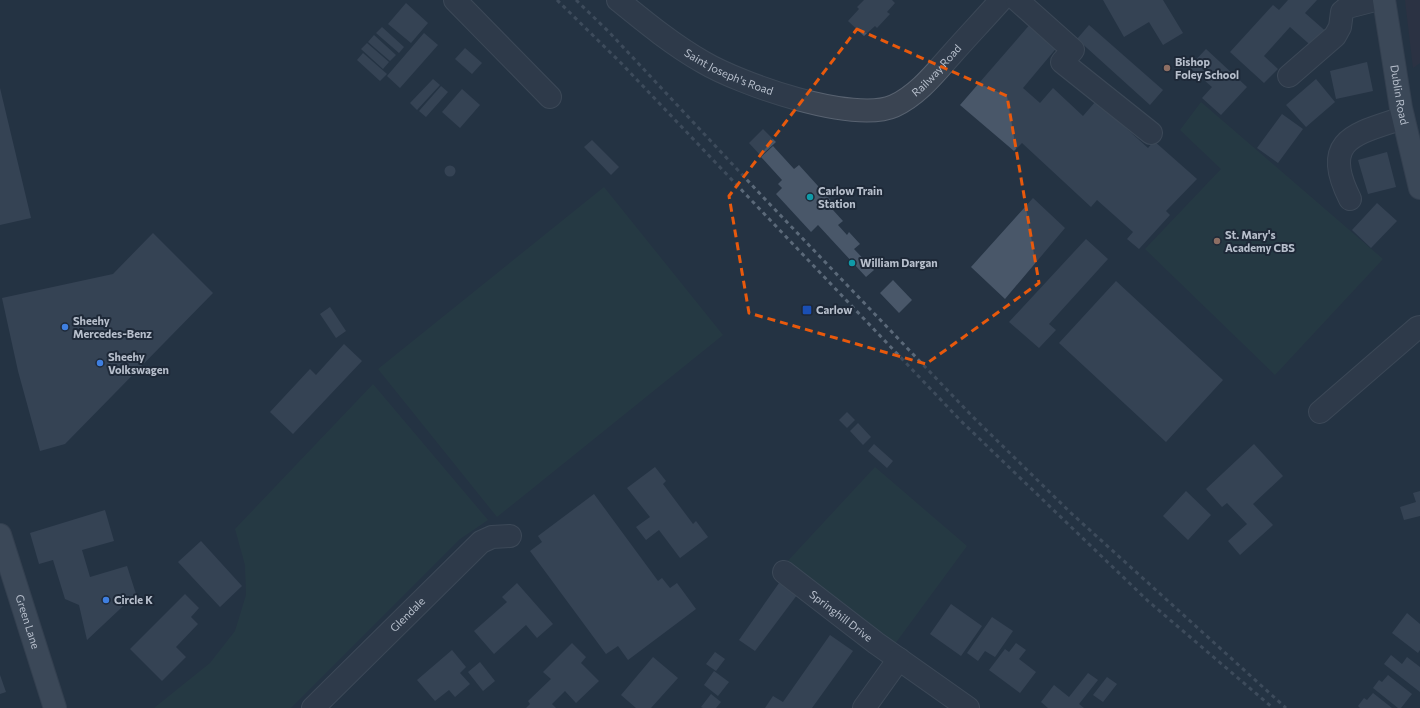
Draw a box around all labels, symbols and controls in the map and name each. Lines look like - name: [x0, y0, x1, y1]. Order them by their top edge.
- street label: Railway Road: [909, 41, 963, 99]
- street label: Saint Joseph's Road: [682, 45, 775, 97]
- place label: Bishop Foley School: [1175, 55, 1239, 81]
- marker: Bishop Foley School: [1162, 63, 1172, 73]
- street label: Dublin Road: [1388, 64, 1412, 126]
- place label: Carlow Train Station: [818, 184, 883, 210]
- marker: Carlow Train Station: [805, 192, 815, 202]
- place label: St. Mary's Academy CBS: [1225, 228, 1295, 254]
- marker: St. Mary's Academy CBS: [1212, 236, 1222, 246]
- place label: William Dargan: [860, 256, 938, 269]
- marker: William Dargan: [847, 258, 857, 268]
- place label: Carlow: [816, 303, 852, 316]
- marker: Carlow: [801, 304, 813, 316]
- place label: Sheehy Mercedes-Benz: [73, 314, 152, 340]
- marker: Sheehy Mercedes-Benz: [60, 322, 70, 332]
- place label: Sheehy Volkswagen: [108, 350, 169, 376]
- marker: Sheehy Volkswagen: [95, 358, 105, 368]
- street label: Springhill Drive: [807, 587, 875, 644]
- street label: Green Lane: [13, 593, 43, 651]
- place label: Circle K: [114, 593, 153, 606]
- street label: Glendale: [387, 594, 428, 634]
- marker: Circle K: [101, 595, 111, 605]

